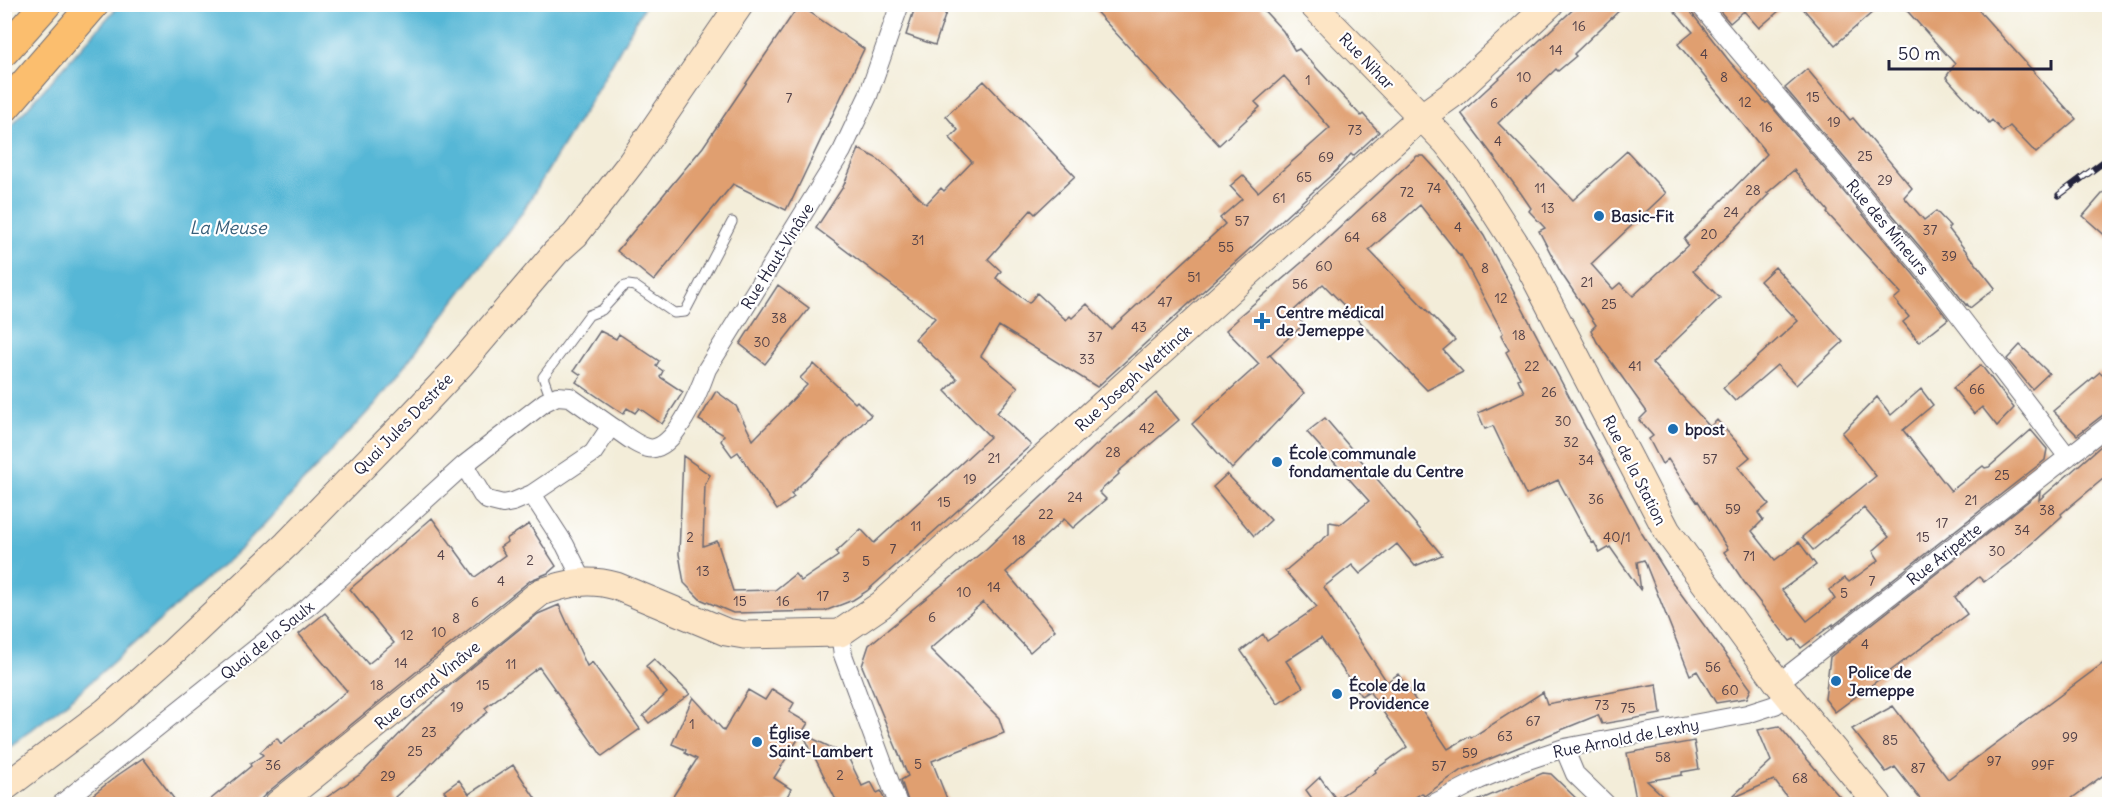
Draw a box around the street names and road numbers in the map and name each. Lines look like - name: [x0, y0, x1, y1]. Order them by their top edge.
- street label: Rue Nihar: [1335, 28, 1399, 94]
- street label: Rue des Mineurs: [1842, 175, 1934, 279]
- street label: Rue Haut-Vinâve: [736, 199, 818, 313]
- street label: Rue Joseph Wettinck: [1071, 321, 1195, 435]
- street label: Quai Jules Destrée: [349, 369, 457, 479]
- street label: Rue de la Station: [1599, 412, 1671, 528]
- street label: Rue Aripette: [1903, 519, 1985, 589]
- street label: Quai de la Saulx: [216, 596, 318, 684]
- street label: Rue Grand Vinâve: [370, 636, 484, 734]
- street label: Rue Arnold de Lexhy: [1551, 714, 1701, 762]

